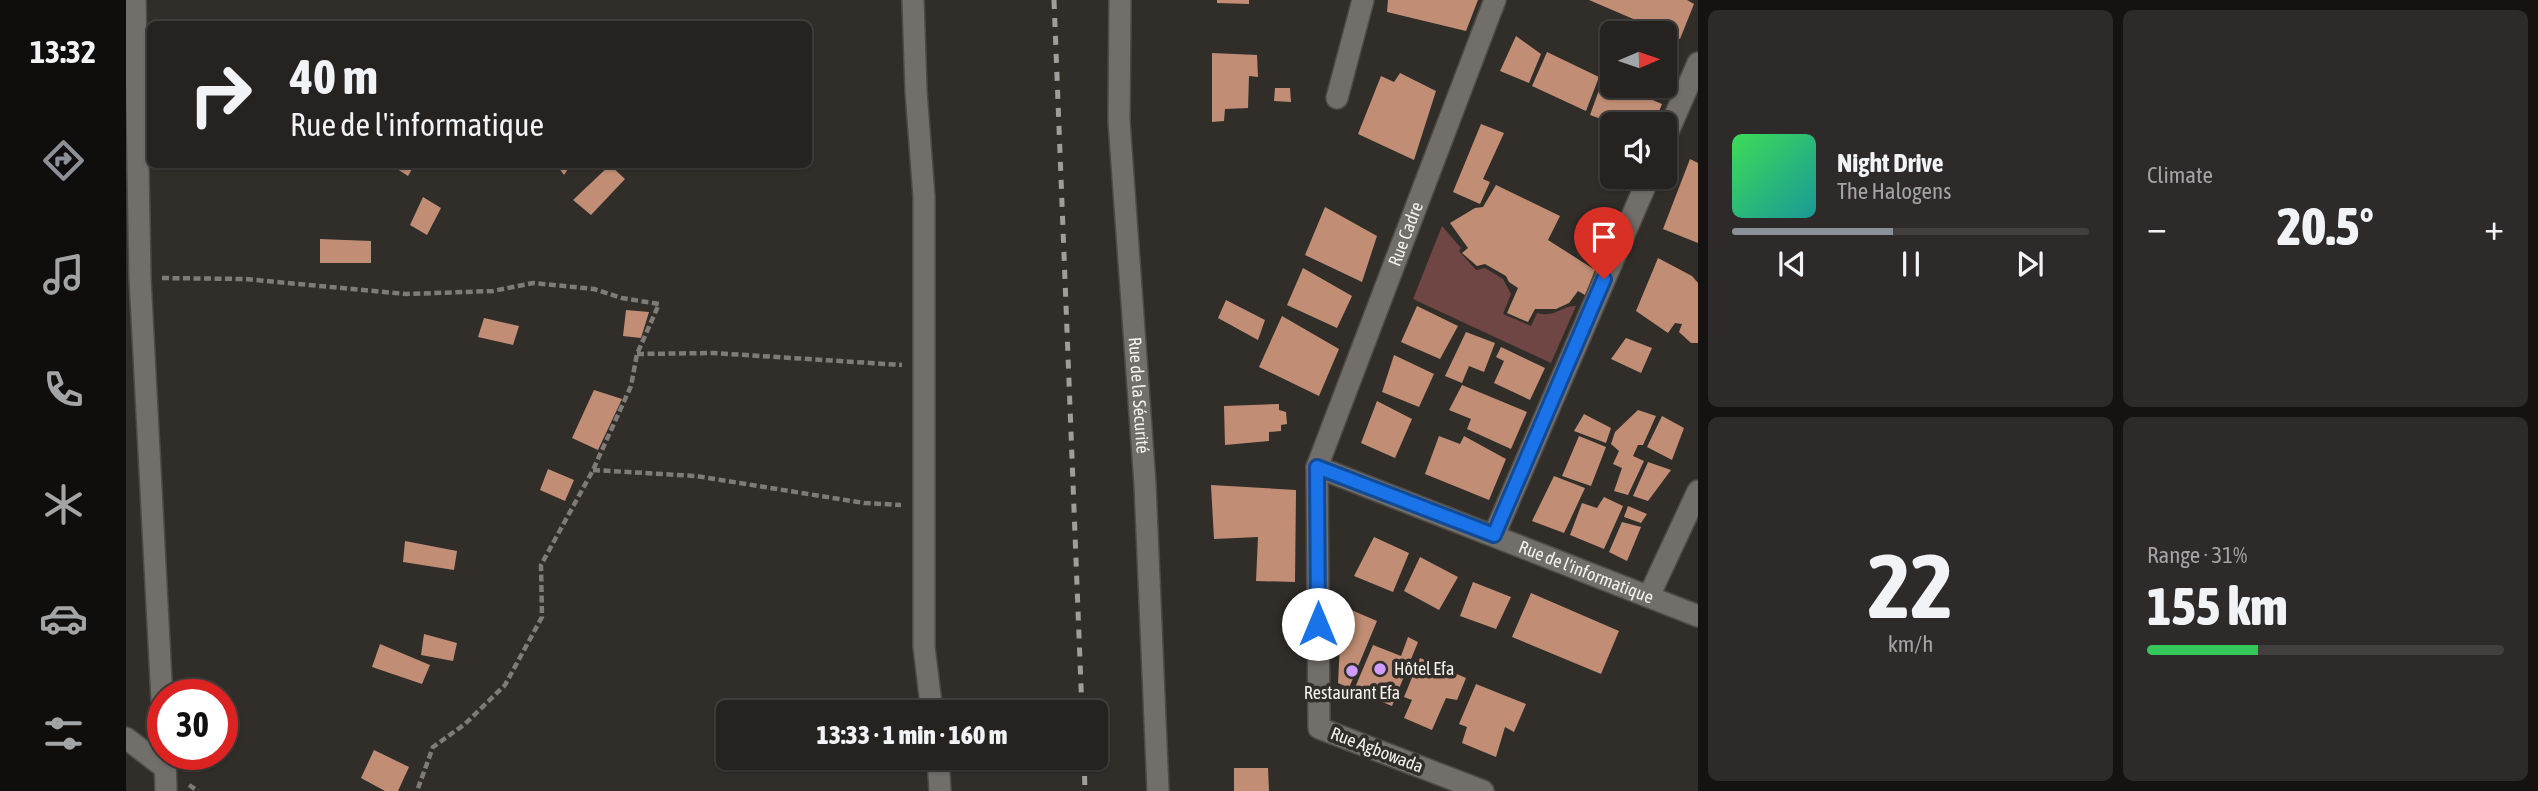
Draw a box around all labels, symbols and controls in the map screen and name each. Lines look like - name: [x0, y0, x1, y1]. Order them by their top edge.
- north arrow: [1600, 21, 1676, 98]
- map controls: [1600, 21, 1677, 189]
- text: 13:32: [30, 33, 96, 70]
- text: 40 m: [290, 48, 378, 104]
- icon: right: [175, 49, 266, 140]
- text: Rue de l'informatique: [290, 106, 544, 143]
- button: sound: [1600, 112, 1677, 189]
- icon: directions: [39, 136, 88, 185]
- text: Night Drive: [1837, 148, 1944, 178]
- text: Climate: [2147, 162, 2213, 188]
- text: The Halogens: [1837, 178, 1951, 204]
- text: 20.5°: [2277, 196, 2374, 256]
- street label: Rue Cadre: [1384, 199, 1427, 269]
- text: −: [2147, 205, 2167, 248]
- text: +: [2484, 205, 2504, 248]
- pin: [1574, 207, 1634, 279]
- icon: arrive: [1585, 218, 1623, 256]
- icon: previous: [1773, 245, 1811, 283]
- icon: pause: [1892, 245, 1930, 283]
- icon: next: [2011, 245, 2049, 283]
- icon: music: [39, 250, 88, 299]
- street label: Rue de la Sécurité: [1124, 336, 1154, 454]
- icon: phone: [39, 365, 88, 414]
- icon: climate: [39, 480, 88, 529]
- text: 22: [1868, 533, 1953, 637]
- street label: Rue de l'informatique: [1516, 536, 1657, 608]
- text: Range · 31%: [2147, 542, 2247, 568]
- text: 155 km: [2147, 576, 2288, 636]
- position arrow: [1281, 587, 1355, 661]
- icon: car: [39, 594, 88, 643]
- text: km/h: [1888, 631, 1933, 657]
- place label: Hôtel Efa: [1394, 658, 1454, 679]
- marker: Hôtel Efa: [1372, 661, 1388, 677]
- marker: Restaurant Efa: [1344, 663, 1360, 679]
- speed limit sign: 30: [147, 679, 238, 770]
- place label: Restaurant Efa: [1304, 682, 1400, 703]
- icon: filters: [39, 709, 88, 758]
- text: 13:33 · 1 min · 160 m: [817, 720, 1007, 750]
- street label: Rue Agbowada: [1328, 722, 1426, 777]

